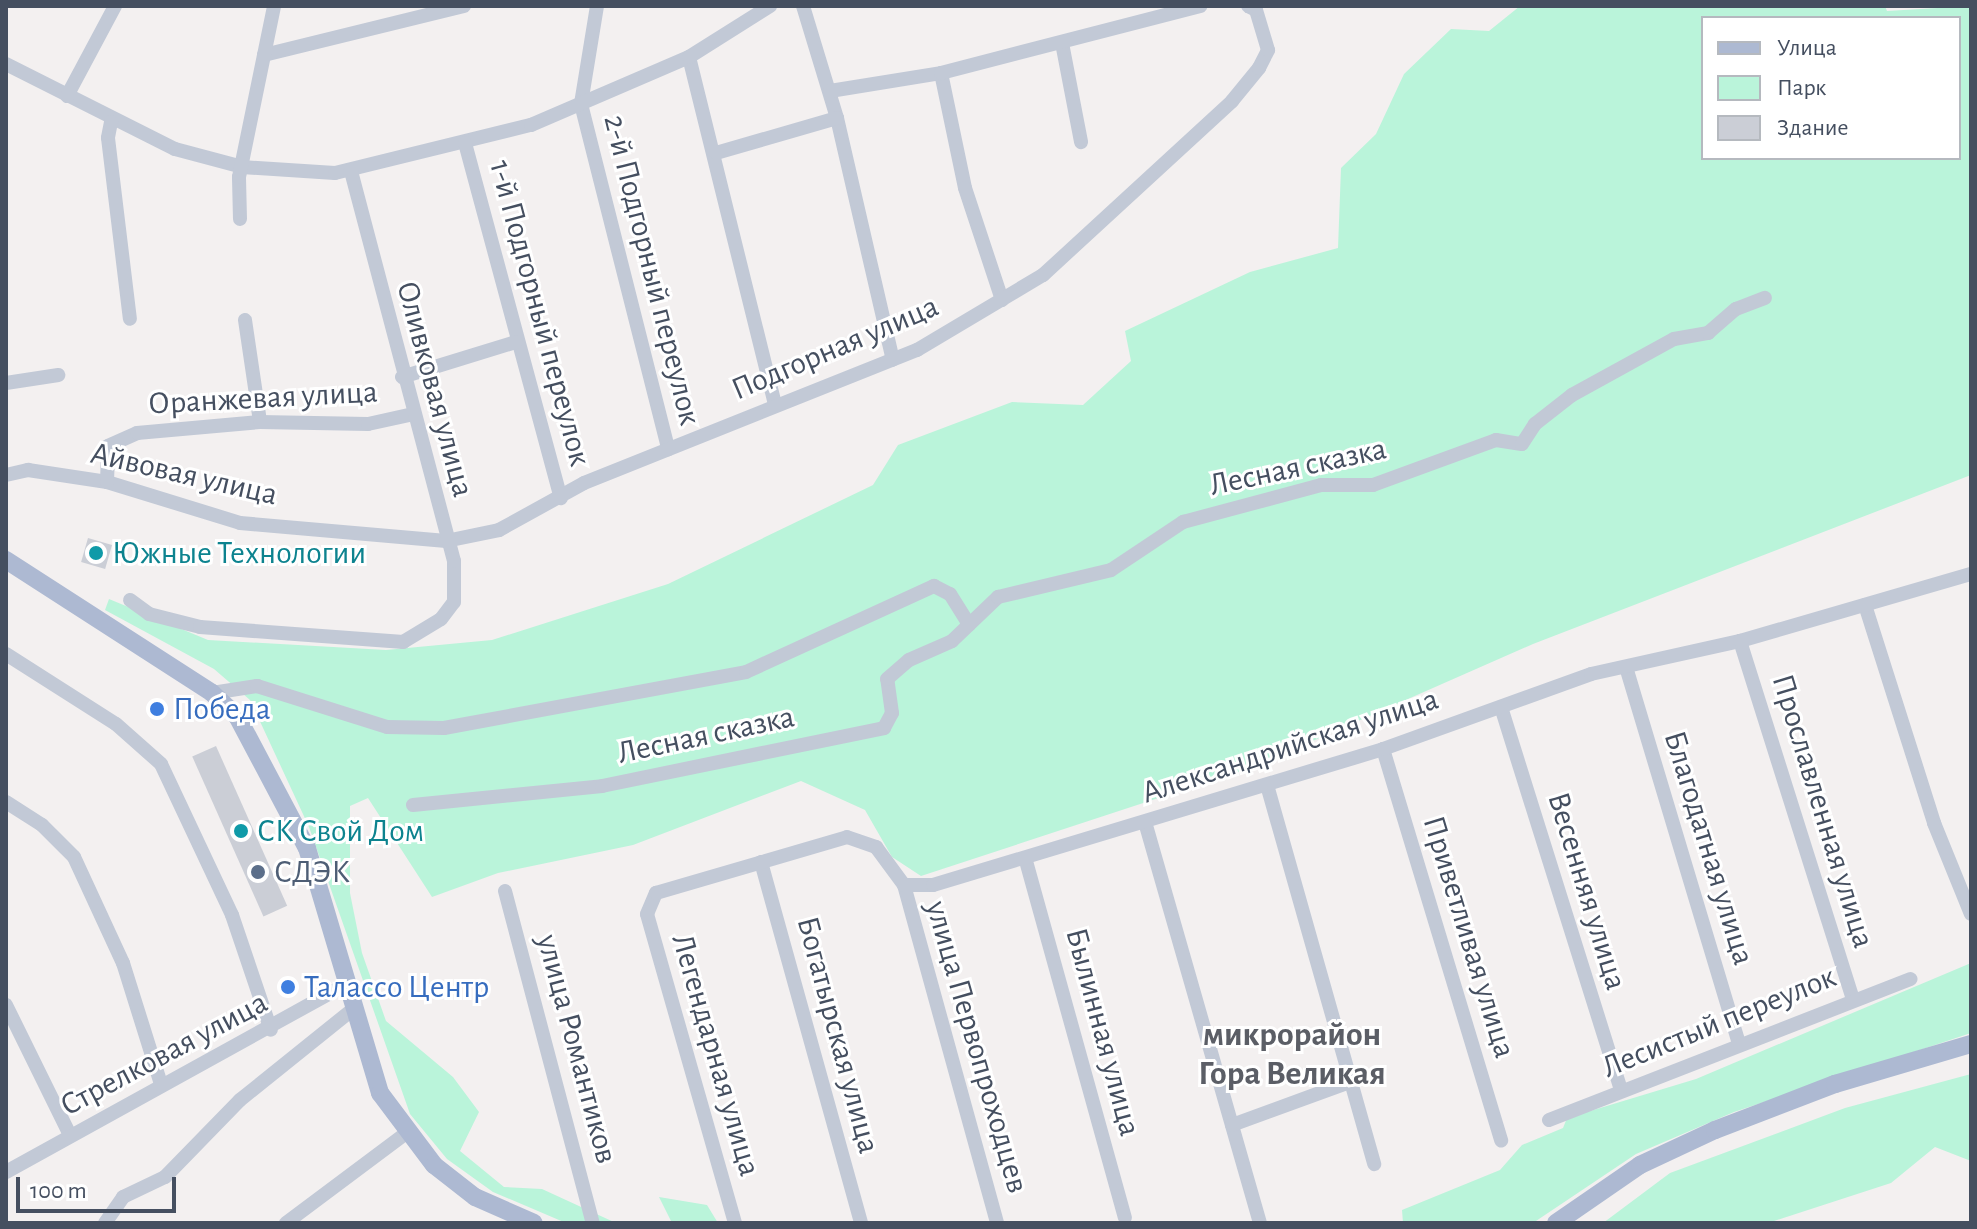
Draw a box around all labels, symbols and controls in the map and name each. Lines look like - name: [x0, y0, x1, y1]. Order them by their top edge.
- legend: [1701, 16, 1961, 160]
- text: Улица: [1777, 36, 1837, 60]
- text: Парк: [1777, 76, 1826, 100]
- street label: 2-й Подгорный переулок: [595, 111, 709, 429]
- text: Здание: [1777, 116, 1848, 140]
- street label: 1-й Подгорный переулок: [481, 156, 599, 470]
- street label: Оливковая улица: [388, 277, 482, 501]
- street label: Подгорная улица: [726, 287, 944, 409]
- street label: Оранжевая улица: [147, 373, 379, 423]
- street label: Лесная сказка: [1206, 430, 1390, 504]
- street label: Айвовая улица: [87, 434, 281, 514]
- place label: Южные Технологии: [112, 534, 366, 572]
- marker: Южные Технологии: [87, 544, 105, 562]
- street label: Прославленная улица: [1763, 669, 1883, 953]
- street label: Александрийская улица: [1137, 680, 1443, 812]
- place label: Победа: [173, 690, 271, 728]
- street label: Лесная сказка: [614, 698, 798, 772]
- marker: Победа: [148, 700, 166, 718]
- street label: Благодатная улица: [1655, 726, 1763, 970]
- street label: Весенняя улица: [1539, 788, 1635, 994]
- street label: Приветливая улица: [1414, 811, 1524, 1063]
- place label: СК Свой Дом: [257, 812, 424, 850]
- marker: СК Свой Дом: [232, 822, 250, 840]
- place label: СДЭК: [274, 853, 350, 891]
- marker: СДЭК: [249, 863, 267, 881]
- street label: улица Первопроходцев: [917, 897, 1037, 1197]
- street label: Богатырская улица: [788, 912, 888, 1158]
- street label: Былинная улица: [1057, 924, 1149, 1140]
- street label: улица Романтиков: [528, 930, 626, 1168]
- street label: Легендарная улица: [663, 930, 769, 1180]
- street label: Лесистый переулок: [1596, 958, 1842, 1086]
- place label: Талассо Центр: [304, 968, 489, 1006]
- marker: Талассо Центр: [279, 978, 297, 996]
- street label: Стрелковая улица: [54, 983, 274, 1125]
- district label: микрорайон Гора Великая: [1198, 1015, 1386, 1094]
- scale bar: [20, 1161, 180, 1211]
- text: 100 m: [30, 1179, 87, 1203]

